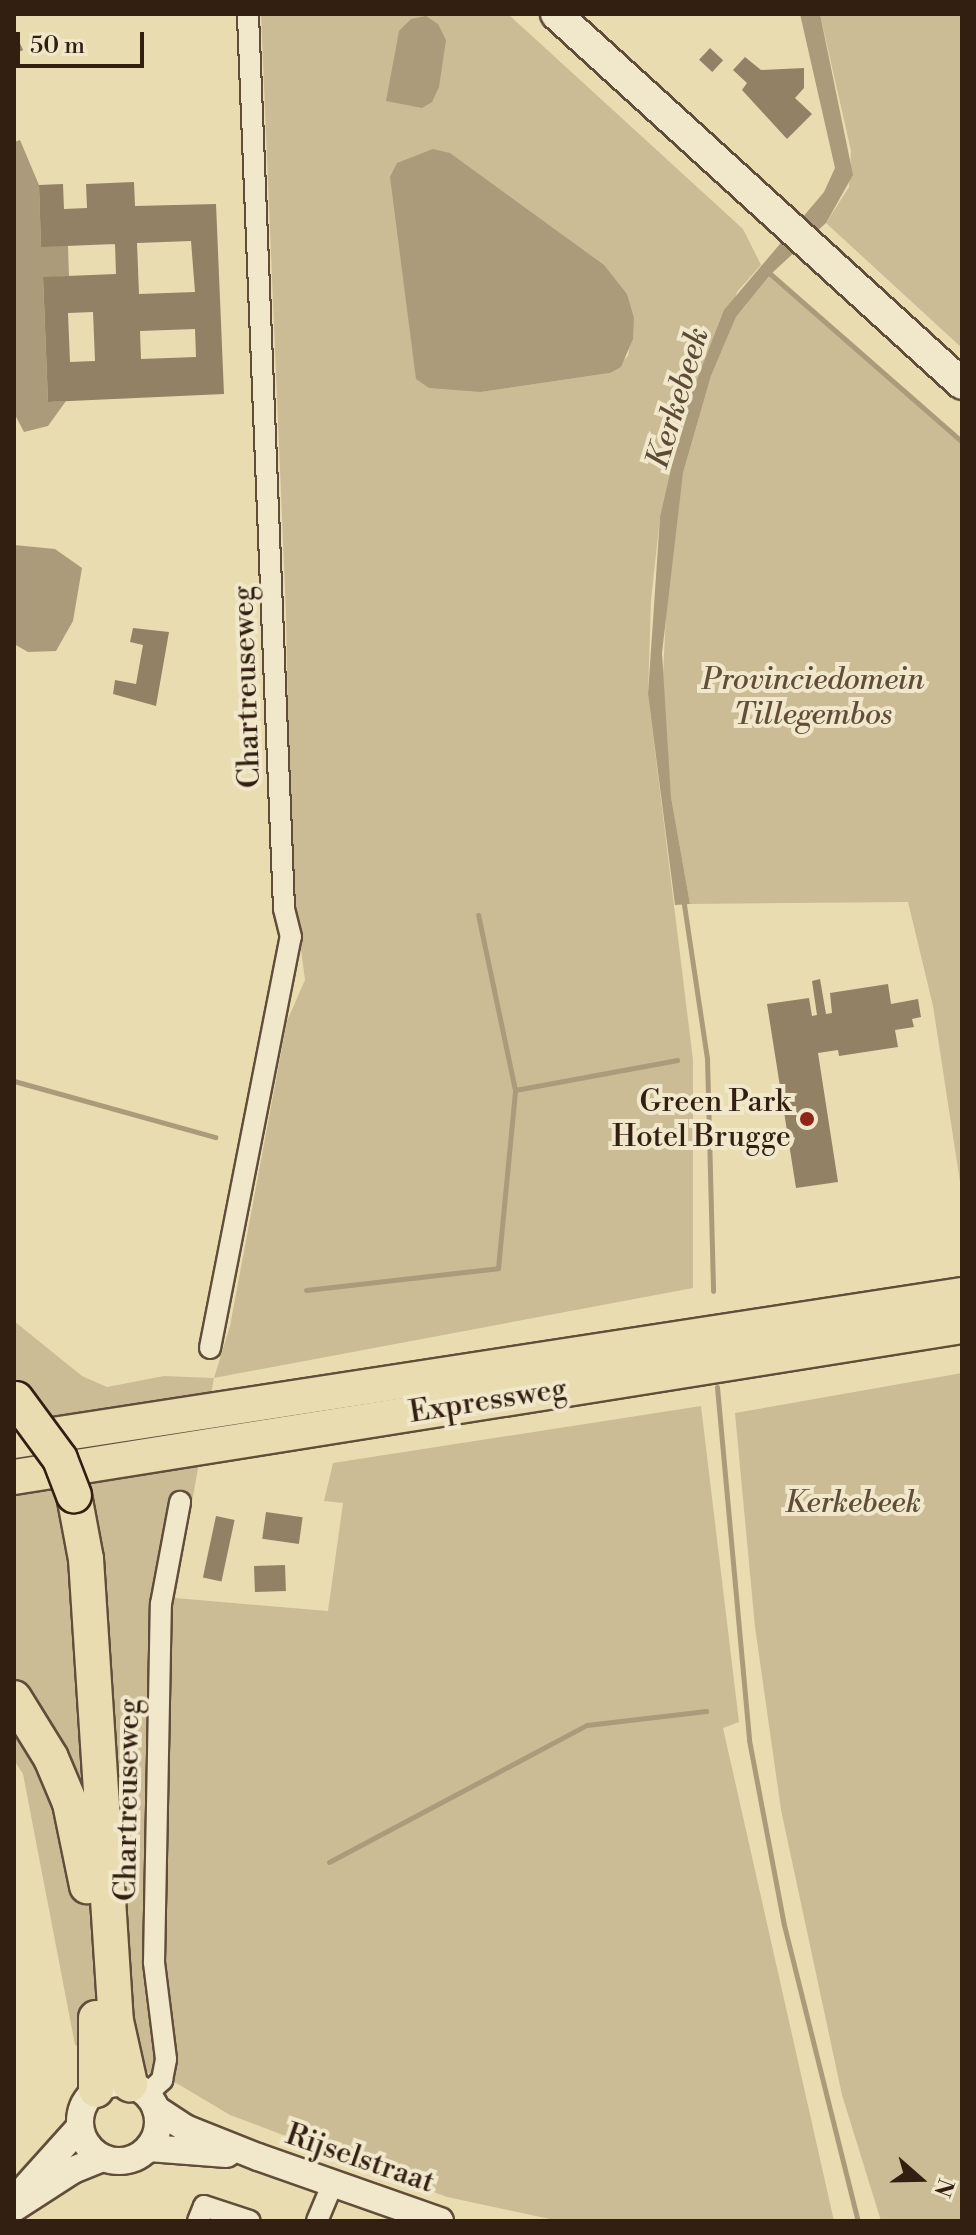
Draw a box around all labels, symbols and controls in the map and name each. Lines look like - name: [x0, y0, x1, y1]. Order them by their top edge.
- scale bar: [20, 16, 148, 66]
- text: 50 m: [30, 31, 85, 61]
- water label: Kerkebeek: [638, 323, 718, 473]
- street label: Chartreuseweg: [225, 585, 269, 789]
- park label: Provinciedomein Tillegembos: [702, 662, 924, 732]
- place label: Green Park Hotel Brugge: [612, 1084, 791, 1154]
- marker: Green Park Hotel Brugge: [798, 1110, 816, 1128]
- street label: Expressweg: [407, 1371, 569, 1431]
- park label: Kerkebeek: [785, 1485, 921, 1521]
- street label: Chartreuseweg: [108, 1698, 148, 1902]
- street label: Rijselstraat: [281, 2117, 439, 2201]
- north arrow: [880, 2139, 960, 2219]
- text: N: [927, 2175, 959, 2200]

